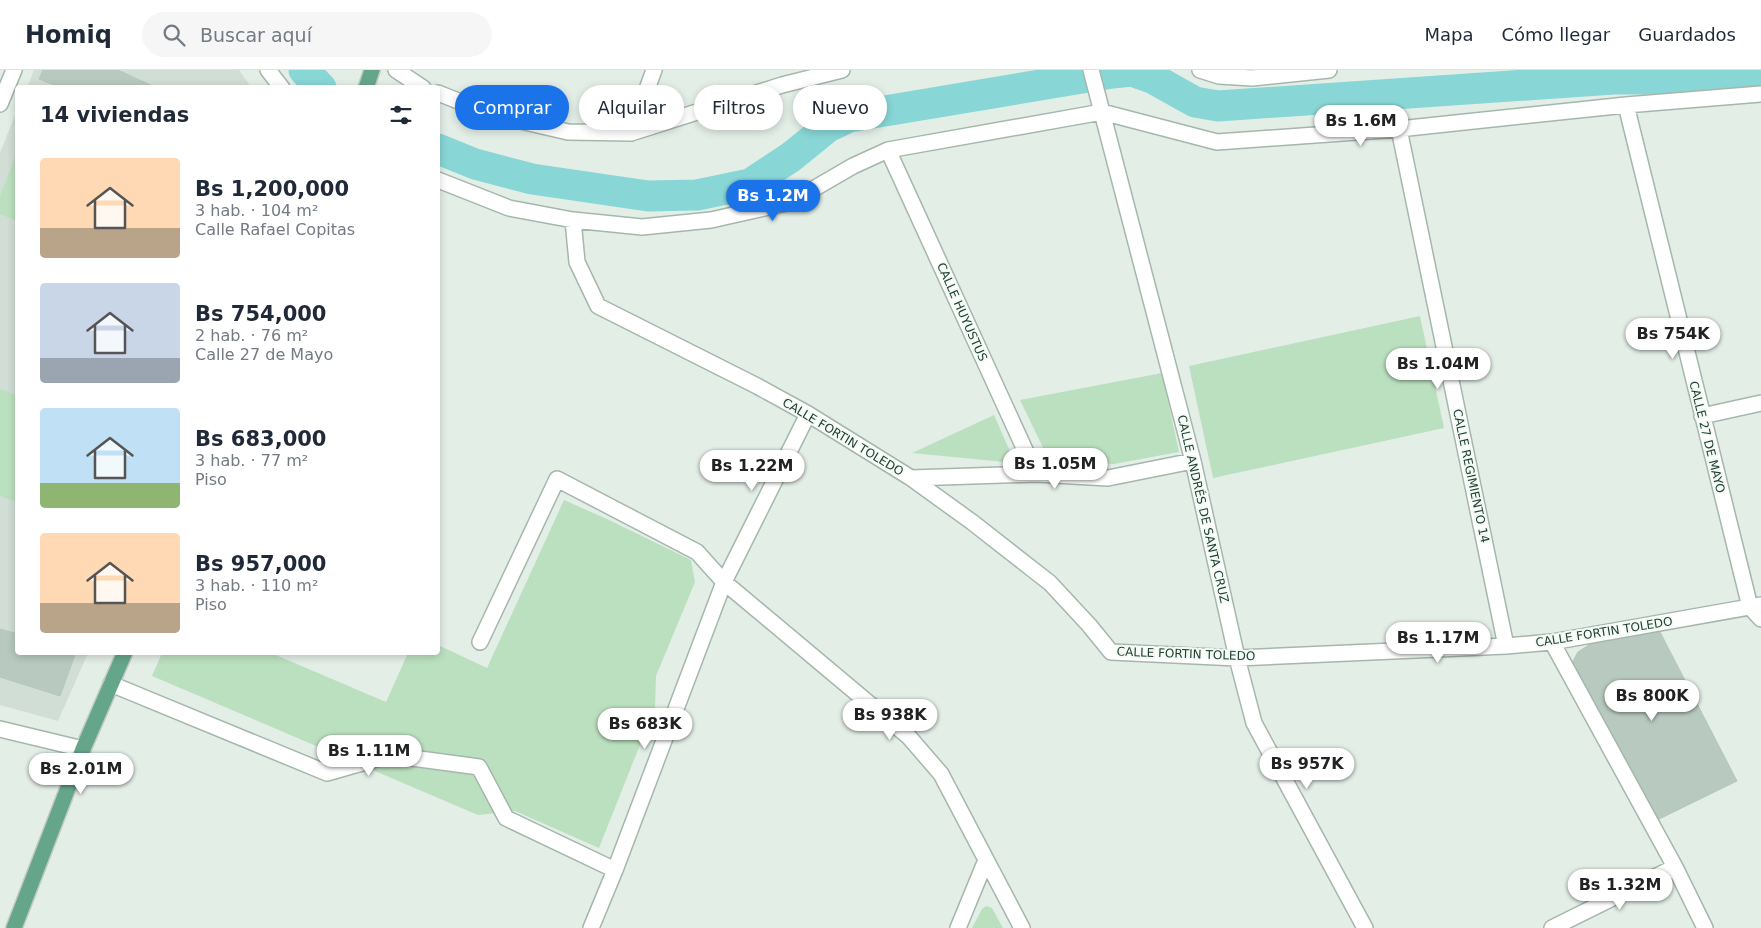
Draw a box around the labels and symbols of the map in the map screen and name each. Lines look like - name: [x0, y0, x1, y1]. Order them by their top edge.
- pin: Bs 1.6M: [1315, 104, 1407, 147]
- pin: Bs 1.2M: [727, 180, 819, 222]
- street label: CALLE HUYUSTUS: [934, 260, 990, 364]
- pin: Bs 754K: [1627, 318, 1719, 360]
- pin: Bs 1.04M: [1386, 348, 1490, 390]
- street label: CALLE 27 DE MAYO: [1686, 380, 1728, 494]
- street label: CALLE FORTIN TOLEDO: [780, 395, 906, 479]
- street label: CALLE REGIMIENTO 14: [1450, 408, 1492, 544]
- street label: CALLE ANDRÉS DE SANTA CRUZ: [1175, 413, 1232, 604]
- pin: Bs 1.05M: [1003, 448, 1107, 490]
- pin: Bs 1.22M: [700, 450, 804, 492]
- street label: CALLE FORTIN TOLEDO: [1534, 614, 1674, 650]
- pin: Bs 1.17M: [1386, 622, 1490, 664]
- street label: CALLE FORTIN TOLEDO: [1117, 645, 1255, 663]
- pin: Bs 800K: [1606, 680, 1698, 722]
- pin: Bs 938K: [844, 698, 936, 741]
- pin: Bs 683K: [599, 708, 691, 750]
- pin: Bs 1.11M: [317, 734, 421, 777]
- pin: Bs 957K: [1261, 748, 1353, 790]
- pin: Bs 2.01M: [29, 752, 133, 795]
- pin: Bs 1.32M: [1568, 868, 1672, 911]

